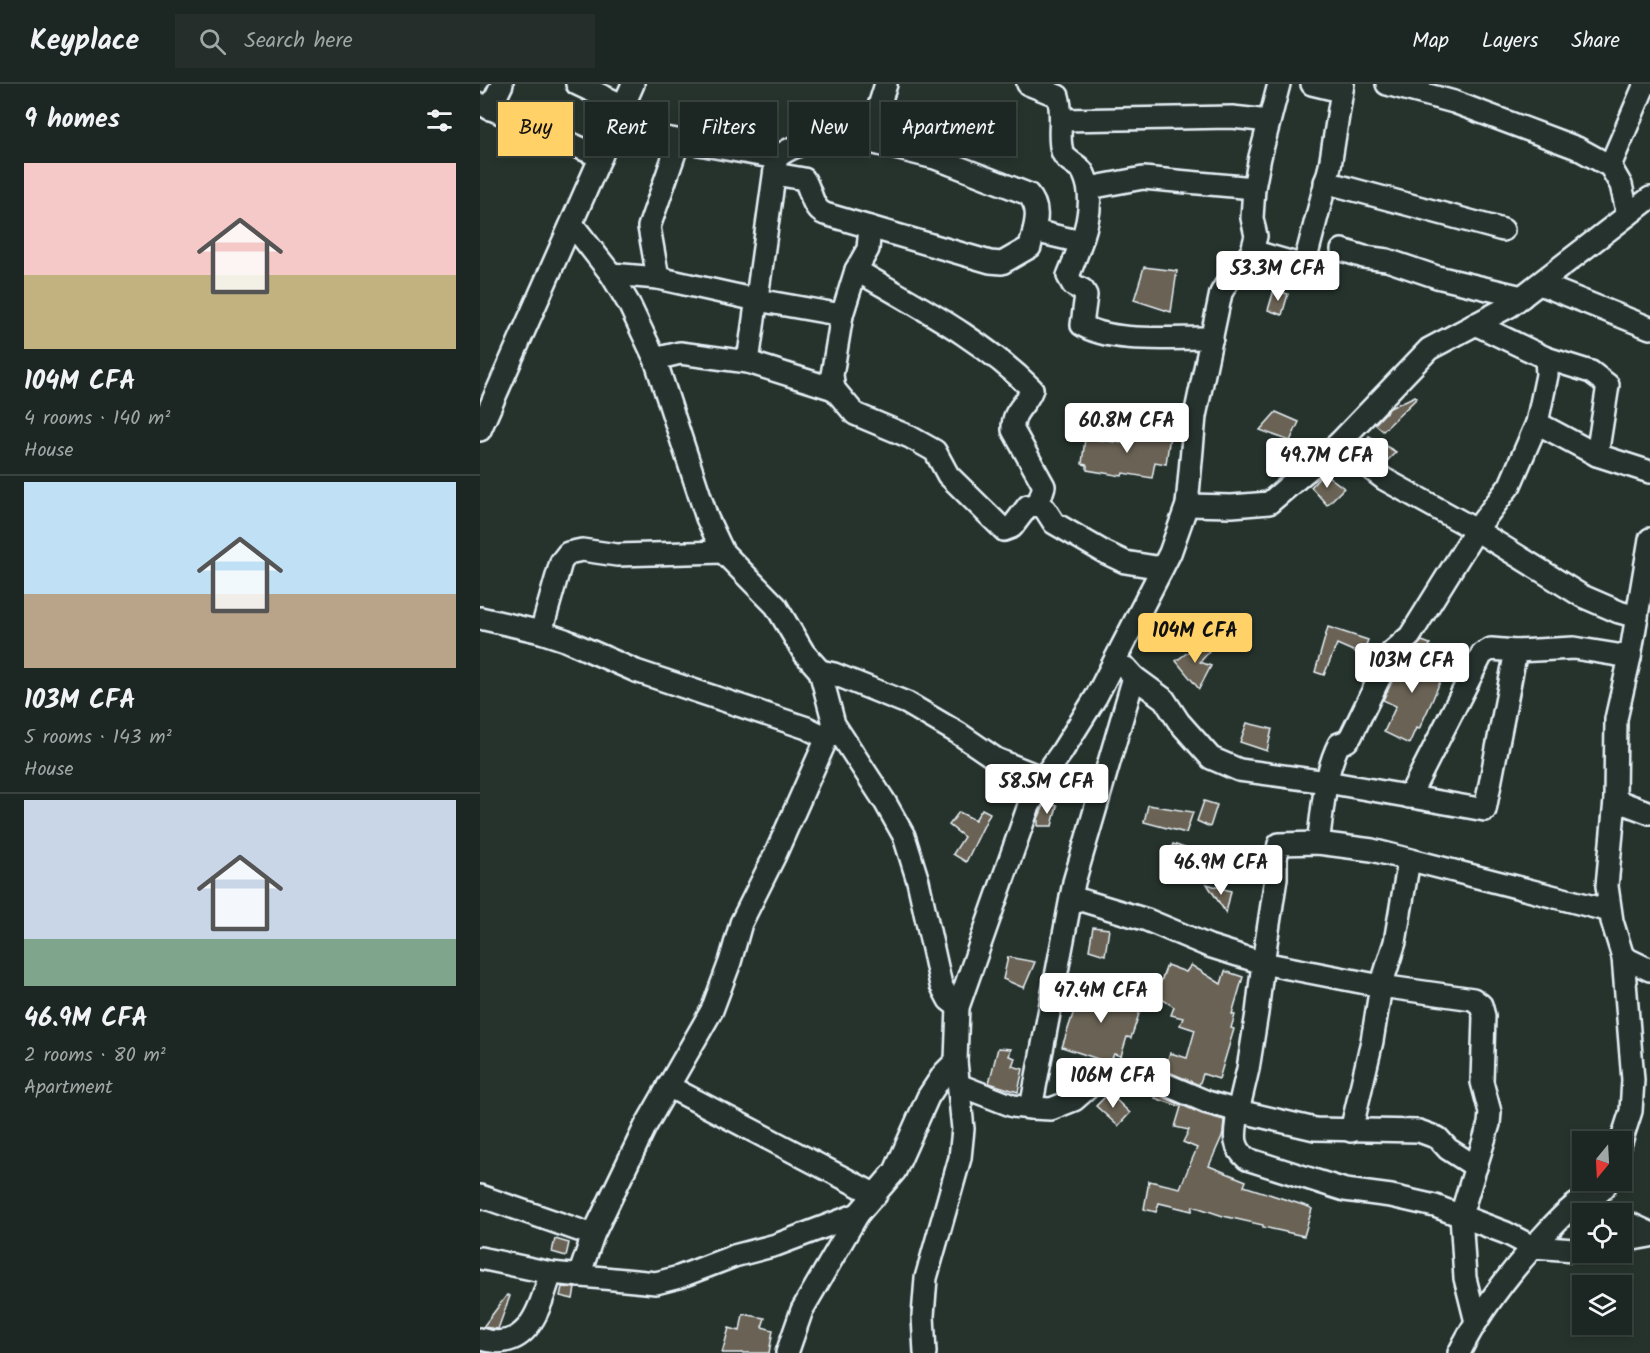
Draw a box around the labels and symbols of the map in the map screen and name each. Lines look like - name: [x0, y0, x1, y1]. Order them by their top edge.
- pin: 53.3M CFA: [1209, 251, 1347, 302]
- pin: 60.8M CFA: [1058, 403, 1196, 454]
- pin: 49.7M CFA: [1258, 438, 1396, 489]
- pin: 104M CFA: [1133, 613, 1257, 664]
- pin: 103M CFA: [1350, 643, 1474, 694]
- pin: 58.5M CFA: [978, 764, 1116, 815]
- pin: 46.9M CFA: [1152, 845, 1290, 896]
- pin: 47.4M CFA: [1032, 973, 1170, 1024]
- pin: 106M CFA: [1051, 1058, 1175, 1109]
- north arrow: [1572, 1131, 1632, 1191]

